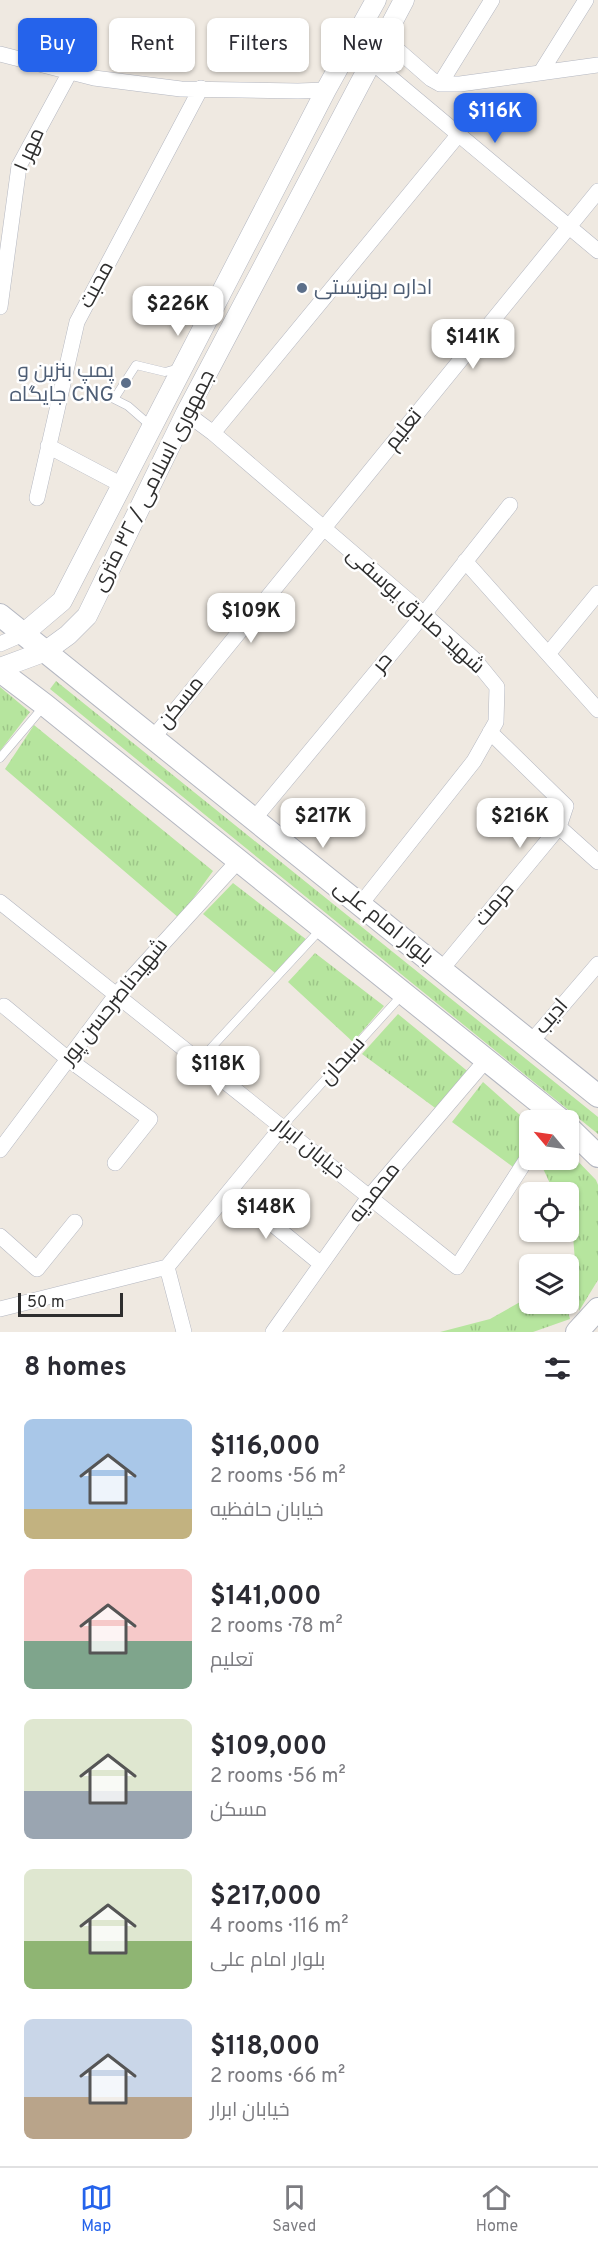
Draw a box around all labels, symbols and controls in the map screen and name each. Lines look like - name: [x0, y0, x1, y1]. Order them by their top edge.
- chip: Buy: [18, 18, 97, 72]
- chip: Rent: [109, 18, 195, 72]
- chip: Filters: [207, 18, 309, 72]
- chip: New: [321, 18, 404, 72]
- pin: $116K: [453, 93, 537, 144]
- text: $116K: [468, 99, 522, 125]
- street label: مهر ۱: [8, 124, 52, 176]
- street label: محبت: [73, 257, 121, 313]
- place label: اداره بهزیستی: [314, 275, 432, 302]
- marker: اداره بهزیستی: [295, 281, 309, 295]
- pin: $226K: [136, 286, 220, 337]
- text: $226K: [147, 292, 209, 318]
- pin: $141K: [431, 319, 515, 370]
- text: $141K: [445, 325, 501, 351]
- place label: پمپ بنزین و جایگاه CNG: [10, 358, 114, 409]
- street label: جمهوری اسلامی / ۳۲ متری: [86, 366, 222, 596]
- marker: پمپ بنزین و جایگاه CNG: [119, 376, 133, 390]
- street label: تعلیم: [379, 404, 429, 456]
- street label: شهید صادق یوسفی: [340, 542, 490, 680]
- pin: $109K: [209, 593, 293, 644]
- text: $109K: [221, 599, 281, 625]
- street label: حر: [366, 647, 399, 679]
- street label: مسکن: [152, 671, 210, 735]
- pin: $217K: [281, 798, 365, 849]
- pin: $216K: [478, 798, 562, 849]
- text: $217K: [294, 804, 352, 830]
- text: $216K: [491, 804, 549, 830]
- street label: بلوار امام علی: [327, 874, 439, 972]
- street label: حرمت: [469, 878, 521, 932]
- street label: شهیدناصرحسن پور: [55, 933, 174, 1072]
- street label: ادیب: [529, 994, 575, 1040]
- street label: سبحان: [314, 1031, 372, 1091]
- pin: $118K: [176, 1046, 260, 1097]
- text: $118K: [191, 1052, 245, 1078]
- north arrow: [519, 1110, 579, 1170]
- map controls: [519, 1110, 579, 1314]
- street label: خیابان ابرار: [267, 1112, 350, 1186]
- street label: محمدیه: [343, 1157, 407, 1229]
- button: locate: [519, 1182, 579, 1242]
- pin: $148K: [224, 1189, 308, 1240]
- text: $148K: [236, 1195, 296, 1221]
- button: layers: [519, 1254, 579, 1314]
- scale bar: [18, 1290, 123, 1318]
- text: 50 m: [27, 1293, 65, 1313]
- text: 8 homes: [24, 1352, 127, 1385]
- icon: filters: [541, 1352, 574, 1385]
- text: $116,000: [210, 1431, 320, 1464]
- icon: home: [72, 1443, 144, 1515]
- text: 2 rooms · 56 m²: [210, 1464, 346, 1490]
- text: خیابان حافظیه: [210, 1498, 324, 1524]
- text: $141,000: [210, 1581, 321, 1614]
- icon: home: [72, 1593, 144, 1665]
- text: 2 rooms · 78 m²: [210, 1614, 343, 1640]
- text: تعلیم: [210, 1648, 253, 1674]
- text: $109,000: [210, 1731, 327, 1764]
- icon: home: [72, 1743, 144, 1815]
- text: 2 rooms · 56 m²: [210, 1764, 346, 1790]
- text: مسکن: [210, 1798, 267, 1824]
- text: $217,000: [210, 1881, 322, 1914]
- icon: home: [72, 1893, 144, 1965]
- text: 4 rooms · 116 m²: [210, 1914, 348, 1940]
- text: بلوار امام علی: [210, 1948, 325, 1974]
- text: $118,000: [210, 2031, 320, 2064]
- icon: home: [72, 2043, 144, 2115]
- text: 2 rooms · 66 m²: [210, 2064, 345, 2090]
- text: خیابان ابرار: [210, 2098, 290, 2124]
- tab: Map: [80, 2181, 113, 2237]
- tab: Saved: [272, 2181, 316, 2237]
- tab: Home: [476, 2181, 518, 2237]

